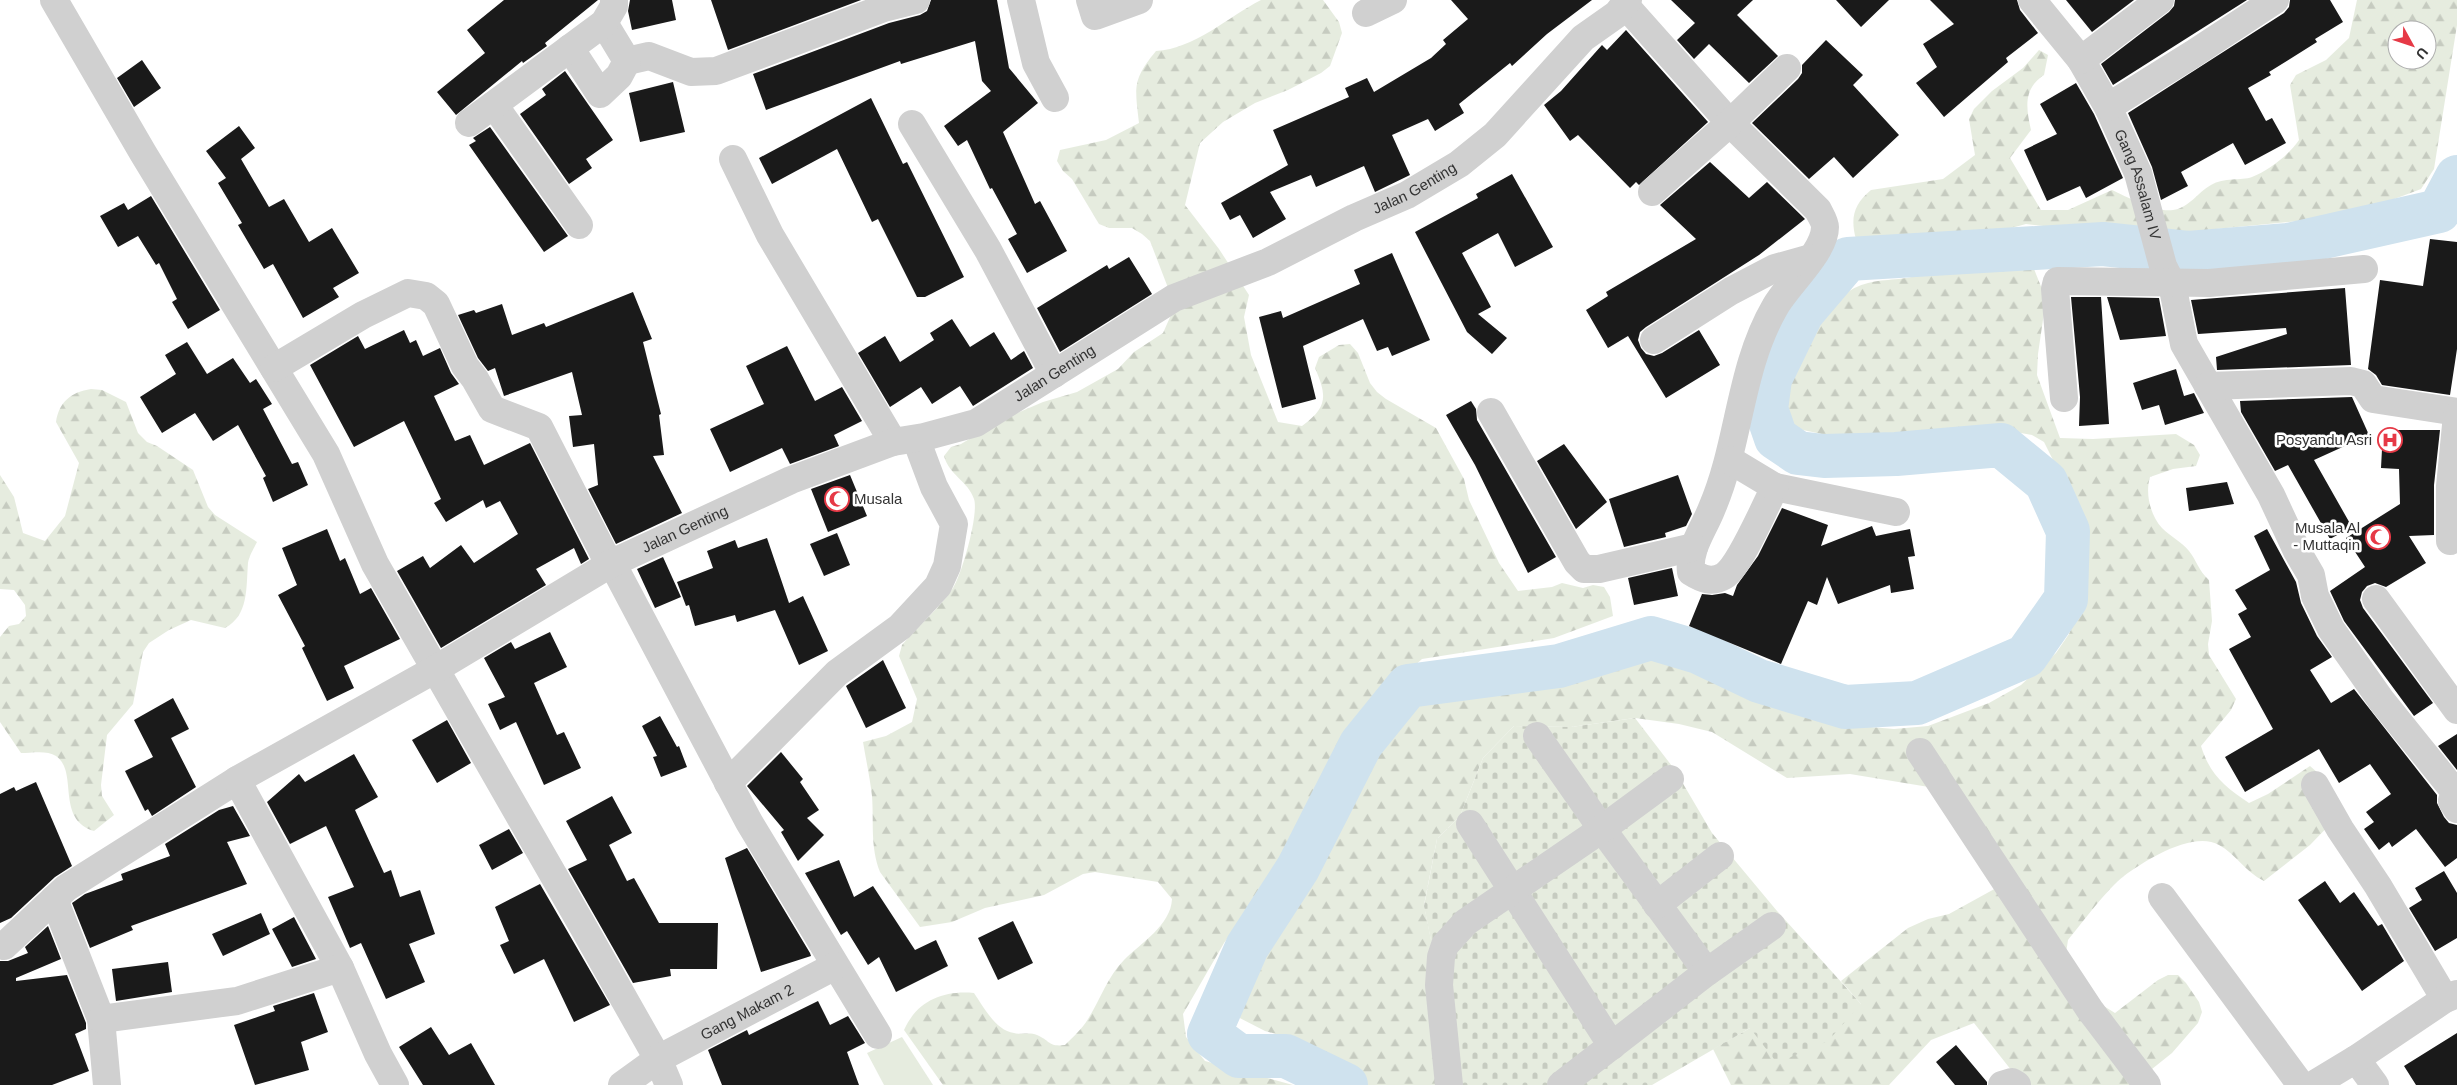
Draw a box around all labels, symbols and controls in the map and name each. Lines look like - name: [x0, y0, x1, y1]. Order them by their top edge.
- north arrow: [2387, 20, 2437, 70]
- text: U: [2413, 44, 2431, 62]
- street label: Gang Assalam IV: [2111, 126, 2165, 242]
- street label: Jalan Genting: [1370, 159, 1459, 217]
- street label: Jalan Genting: [1011, 341, 1098, 405]
- hospital icon: Posyandu Asri: [2377, 427, 2403, 453]
- place label: Posyandu Asri: [2276, 431, 2372, 448]
- mosque icon: Musala: [824, 486, 850, 512]
- place label: Musala: [854, 490, 903, 507]
- street label: Jalan Genting: [639, 502, 730, 556]
- place label: Musala Al - Muttaqin: [2293, 519, 2360, 553]
- mosque icon: Musala Al - Muttaqin: [2365, 524, 2391, 550]
- street label: Gang Makam 2: [697, 980, 796, 1043]

